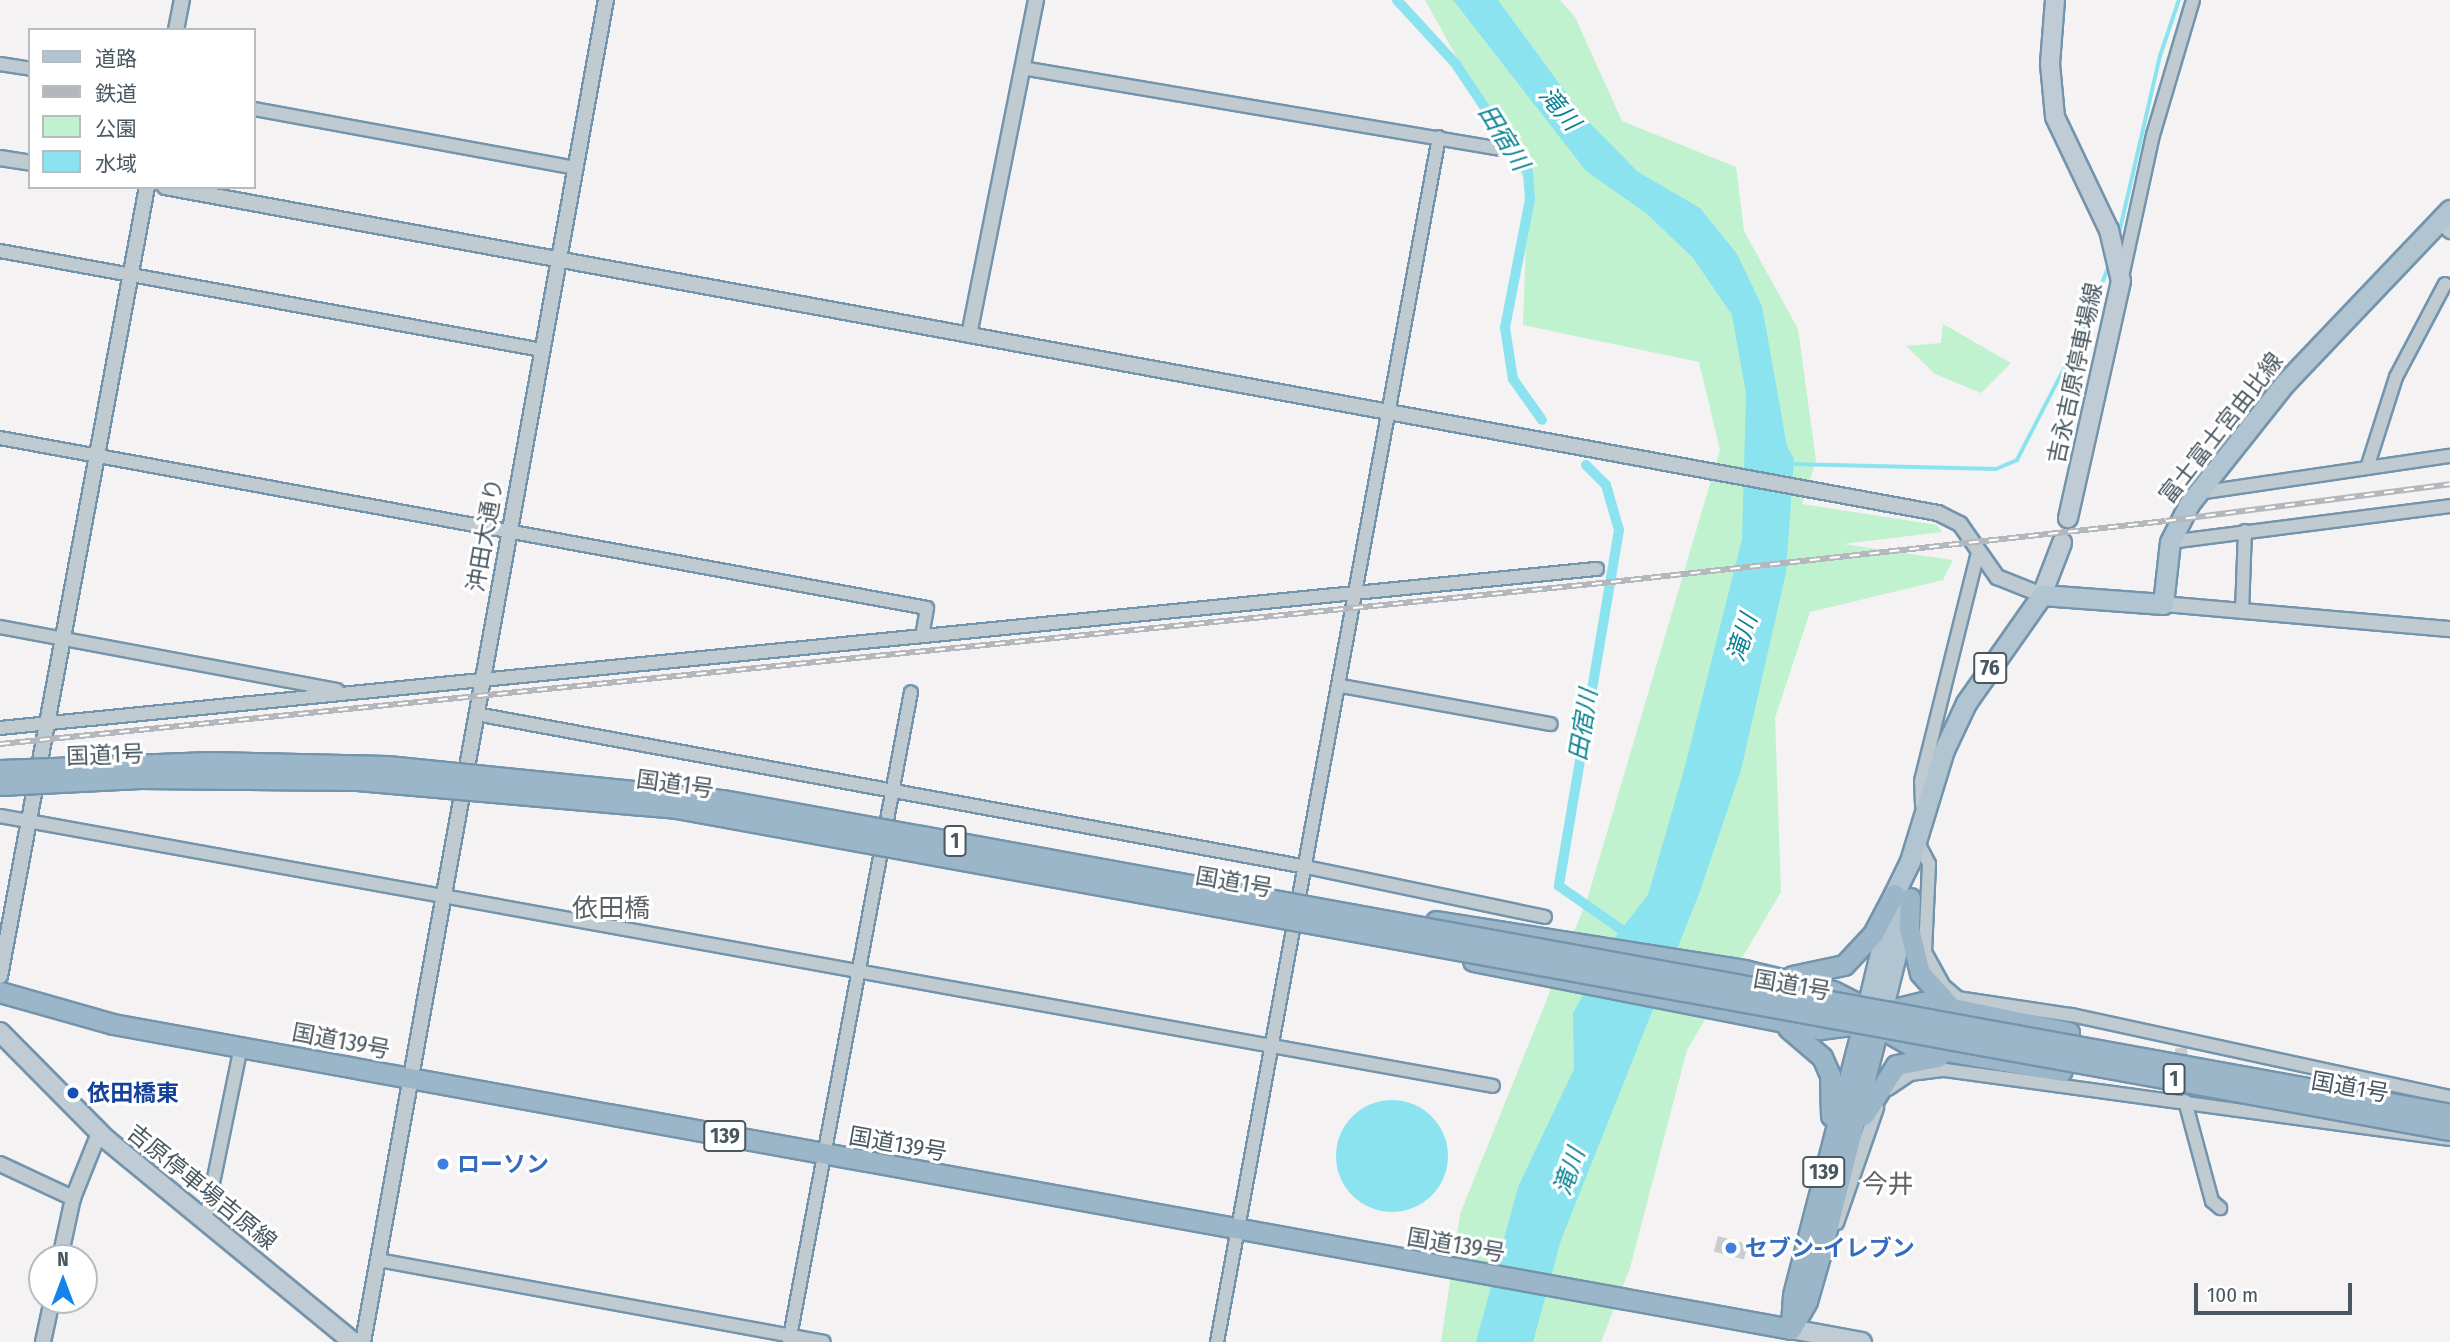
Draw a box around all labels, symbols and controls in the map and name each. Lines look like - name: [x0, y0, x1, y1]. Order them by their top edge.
- legend: [28, 28, 256, 189]
- text: 道路: [95, 46, 137, 72]
- text: 鉄道: [95, 81, 137, 107]
- water label: 滝川: [1533, 81, 1585, 137]
- water label: 田宿川: [1472, 100, 1534, 176]
- text: 公園: [95, 116, 137, 142]
- text: 水域: [95, 151, 137, 177]
- street label: 吉永吉原停車場線: [2042, 280, 2108, 466]
- street label: 富士富士宮由比線: [2153, 347, 2289, 509]
- street label: 沖田大通り: [461, 476, 509, 594]
- water label: 滝川: [1722, 611, 1764, 665]
- road number: 76: [1972, 650, 2008, 686]
- water label: 田宿川: [1564, 687, 1604, 763]
- street label: 国道1号: [66, 740, 144, 770]
- street label: 国道1号: [634, 765, 716, 803]
- road number: 1: [943, 824, 967, 858]
- street label: 国道1号: [1193, 862, 1275, 902]
- district label: 依田橋: [572, 893, 650, 925]
- street label: 国道1号: [1751, 965, 1833, 1005]
- street label: 国道139号: [290, 1018, 392, 1064]
- road number: 1: [2162, 1062, 2186, 1096]
- street label: 国道1号: [2309, 1067, 2391, 1107]
- place label: 依田橋東: [87, 1079, 179, 1107]
- marker: 依田橋東: [65, 1085, 81, 1101]
- street label: 吉原停車場吉原線: [122, 1118, 282, 1256]
- road number: 139: [702, 1118, 748, 1154]
- street label: 国道139号: [847, 1122, 949, 1166]
- water label: 滝川: [1549, 1145, 1591, 1199]
- place label: ローソン: [457, 1150, 549, 1178]
- road number: 139: [1801, 1154, 1847, 1190]
- marker: ローソン: [435, 1156, 451, 1172]
- district label: 今井: [1862, 1169, 1914, 1201]
- street label: 国道139号: [1405, 1223, 1507, 1267]
- place label: セブン-イレブン: [1745, 1234, 1915, 1262]
- marker: セブン-イレブン: [1723, 1240, 1739, 1256]
- north arrow: [28, 1244, 98, 1314]
- text: N: [57, 1248, 69, 1271]
- scale bar: [2198, 1268, 2356, 1312]
- text: 100 m: [2207, 1282, 2258, 1308]

